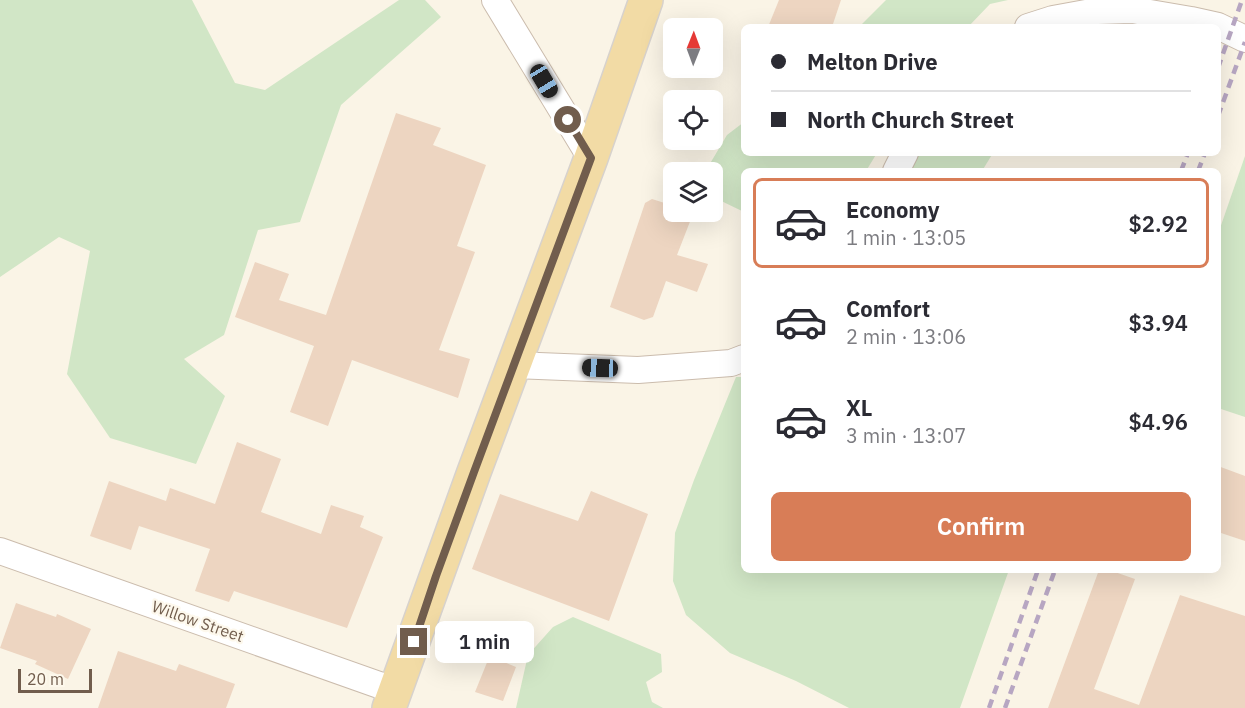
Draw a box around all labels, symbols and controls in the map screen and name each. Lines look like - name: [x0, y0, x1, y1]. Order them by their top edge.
- north arrow: [663, 18, 723, 78]
- map controls: [663, 18, 723, 222]
- text: Melton Drive: [807, 47, 938, 76]
- car: [527, 61, 561, 101]
- button: locate: [663, 90, 723, 150]
- text: North Church Street: [807, 105, 1014, 134]
- route start: [554, 106, 581, 133]
- button: layers: [663, 162, 723, 222]
- text: Economy: [846, 195, 940, 224]
- icon: car: [774, 196, 828, 250]
- text: $2.92: [1129, 209, 1188, 238]
- text: 1 min · 13:05: [846, 224, 966, 251]
- text: Comfort: [846, 294, 930, 323]
- icon: car: [774, 295, 828, 349]
- text: $3.94: [1129, 308, 1188, 337]
- text: 2 min · 13:06: [846, 323, 966, 350]
- car: [582, 358, 618, 378]
- text: XL: [846, 393, 872, 422]
- icon: car: [774, 394, 828, 448]
- text: $4.96: [1129, 407, 1188, 436]
- text: 3 min · 13:07: [846, 422, 966, 449]
- button: Confirm: [771, 492, 1191, 561]
- street label: Willow Street: [149, 596, 247, 646]
- callout: 1 min: [435, 621, 534, 663]
- route end: [400, 628, 427, 655]
- text: 1 min: [459, 628, 510, 655]
- scale bar: [18, 666, 92, 694]
- text: 20 m: [27, 669, 64, 689]

